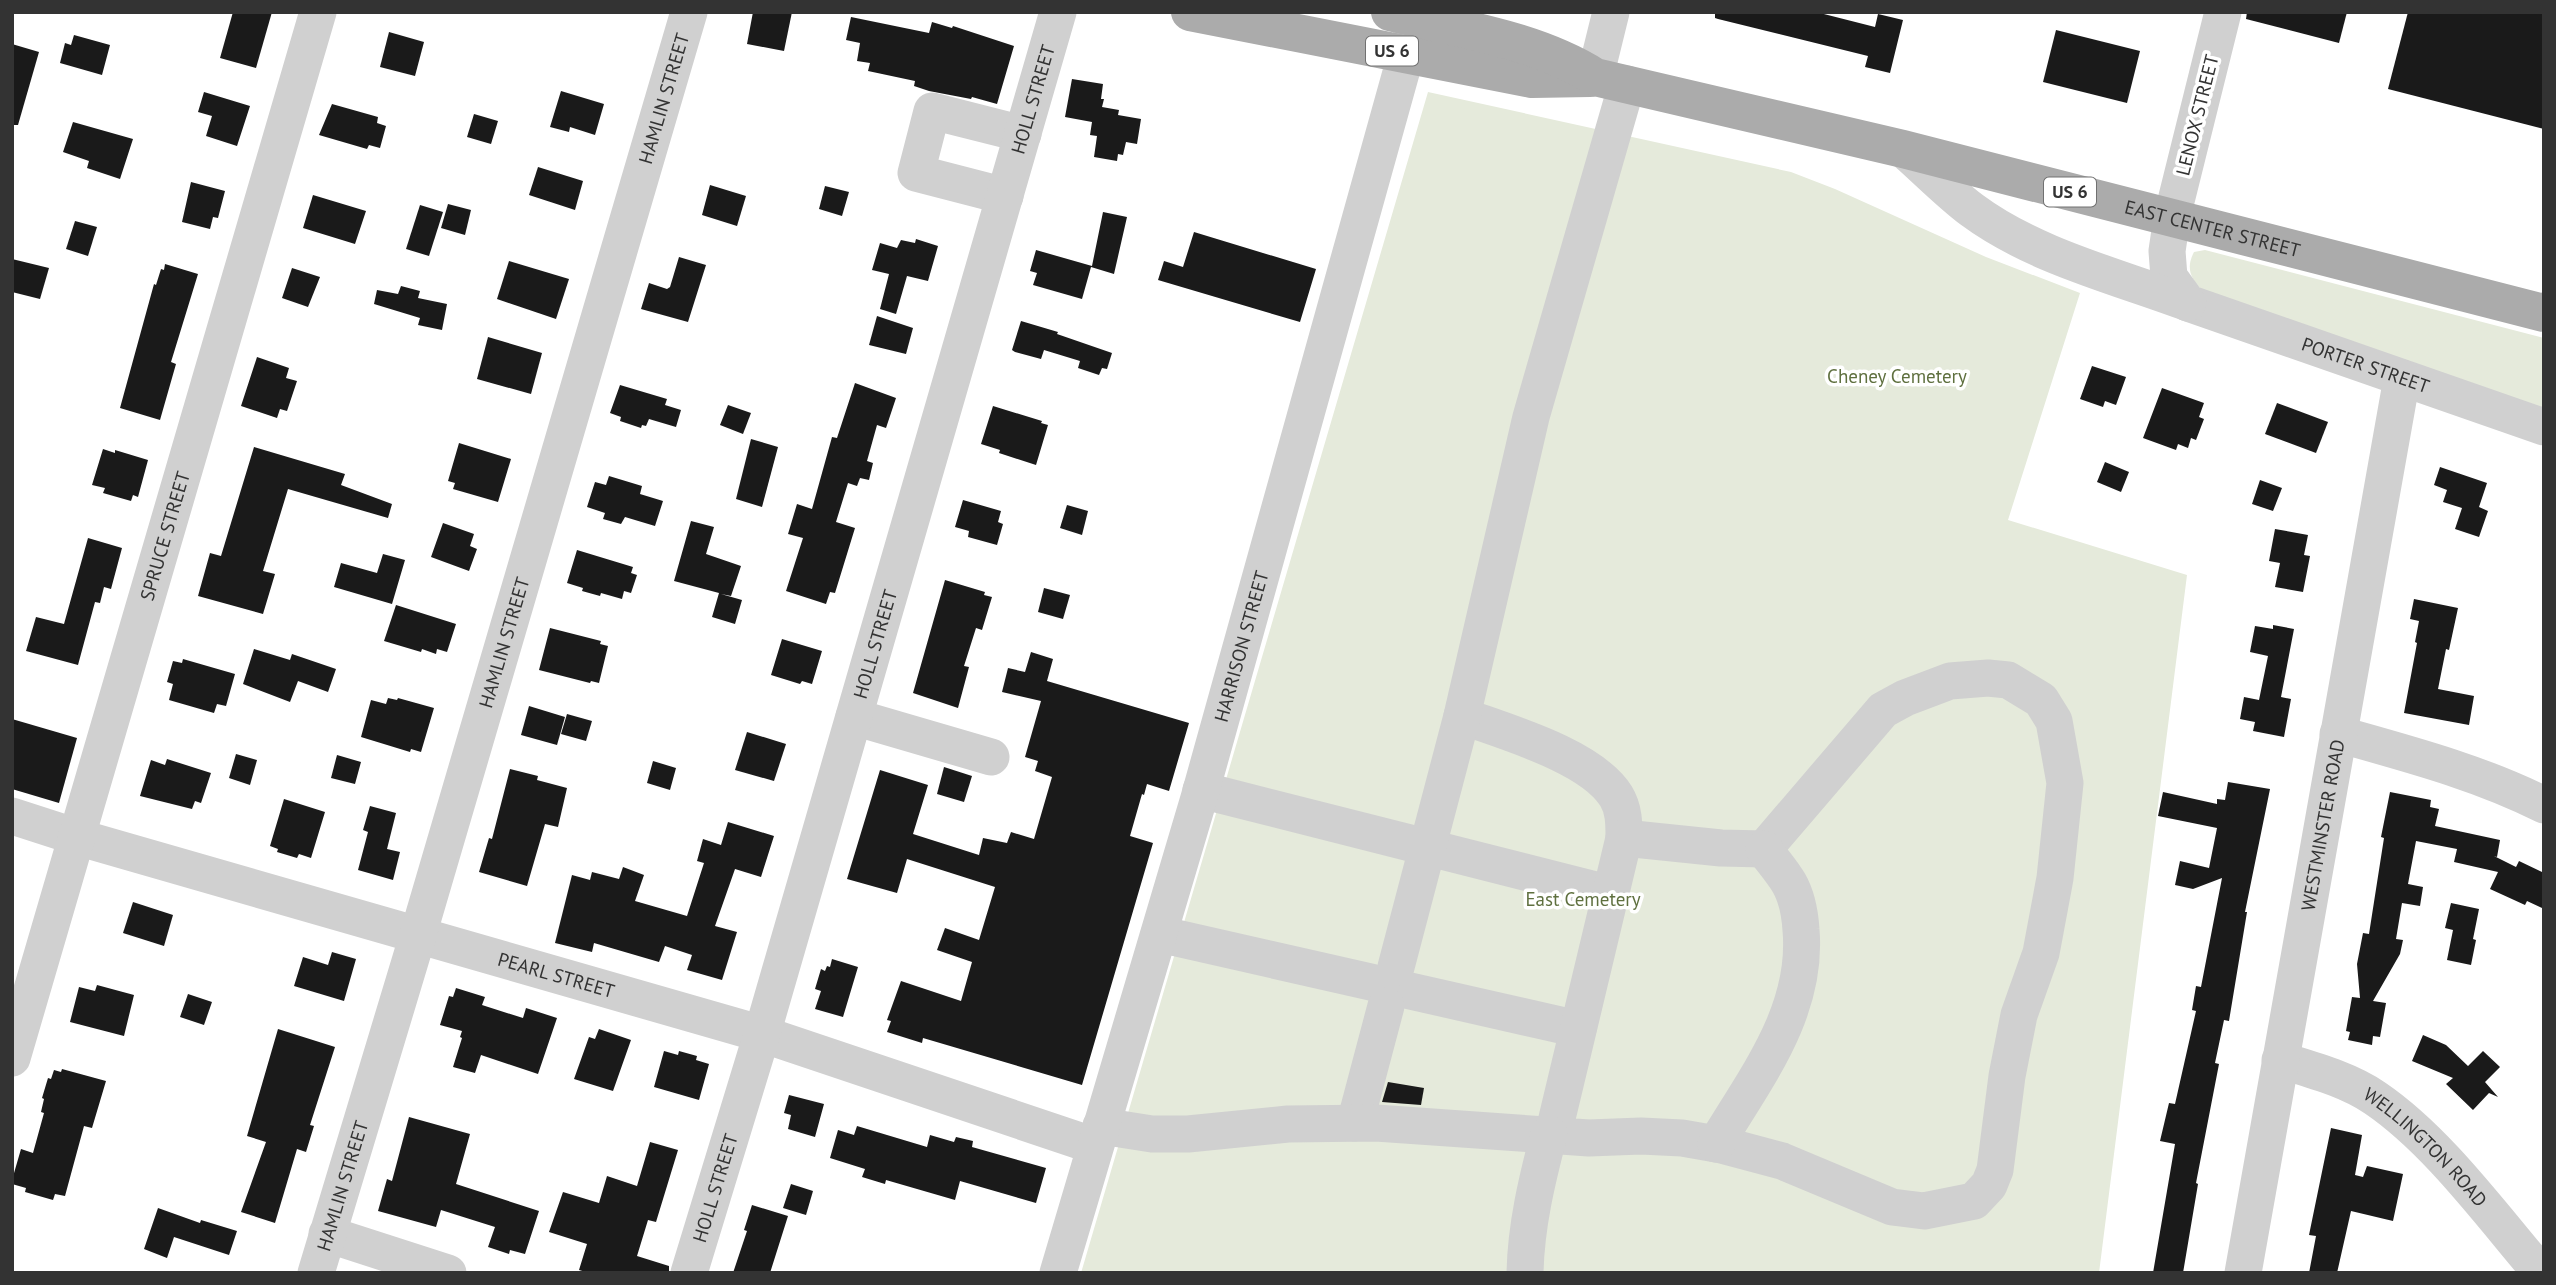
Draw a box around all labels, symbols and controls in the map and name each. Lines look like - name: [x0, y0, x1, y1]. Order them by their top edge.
- street label: HAMLIN STREET: [633, 30, 694, 167]
- road number: US 6: [1366, 36, 1418, 66]
- street label: HOLL STREET: [1006, 41, 1060, 157]
- street label: LENOX STREET: [2170, 52, 2224, 178]
- road number: US 6: [2044, 177, 2096, 206]
- street label: EAST CENTER STREET: [2122, 194, 2303, 262]
- street label: PORTER STREET: [2299, 332, 2433, 398]
- park label: Cheney Cemetery: [1827, 364, 1967, 388]
- street label: SPRUCE STREET: [134, 468, 195, 603]
- street label: HARRISON STREET: [1209, 568, 1274, 725]
- street label: HAMLIN STREET: [473, 574, 535, 711]
- street label: HOLL STREET: [848, 586, 902, 701]
- street label: WESTMINSTER ROAD: [2296, 737, 2350, 913]
- park label: East Cemetery: [1525, 887, 1641, 911]
- street label: PEARL STREET: [495, 947, 618, 1003]
- street label: WELLINGTON ROAD: [2359, 1082, 2492, 1211]
- street label: HAMLIN STREET: [311, 1117, 373, 1254]
- street label: HOLL STREET: [687, 1130, 743, 1245]

